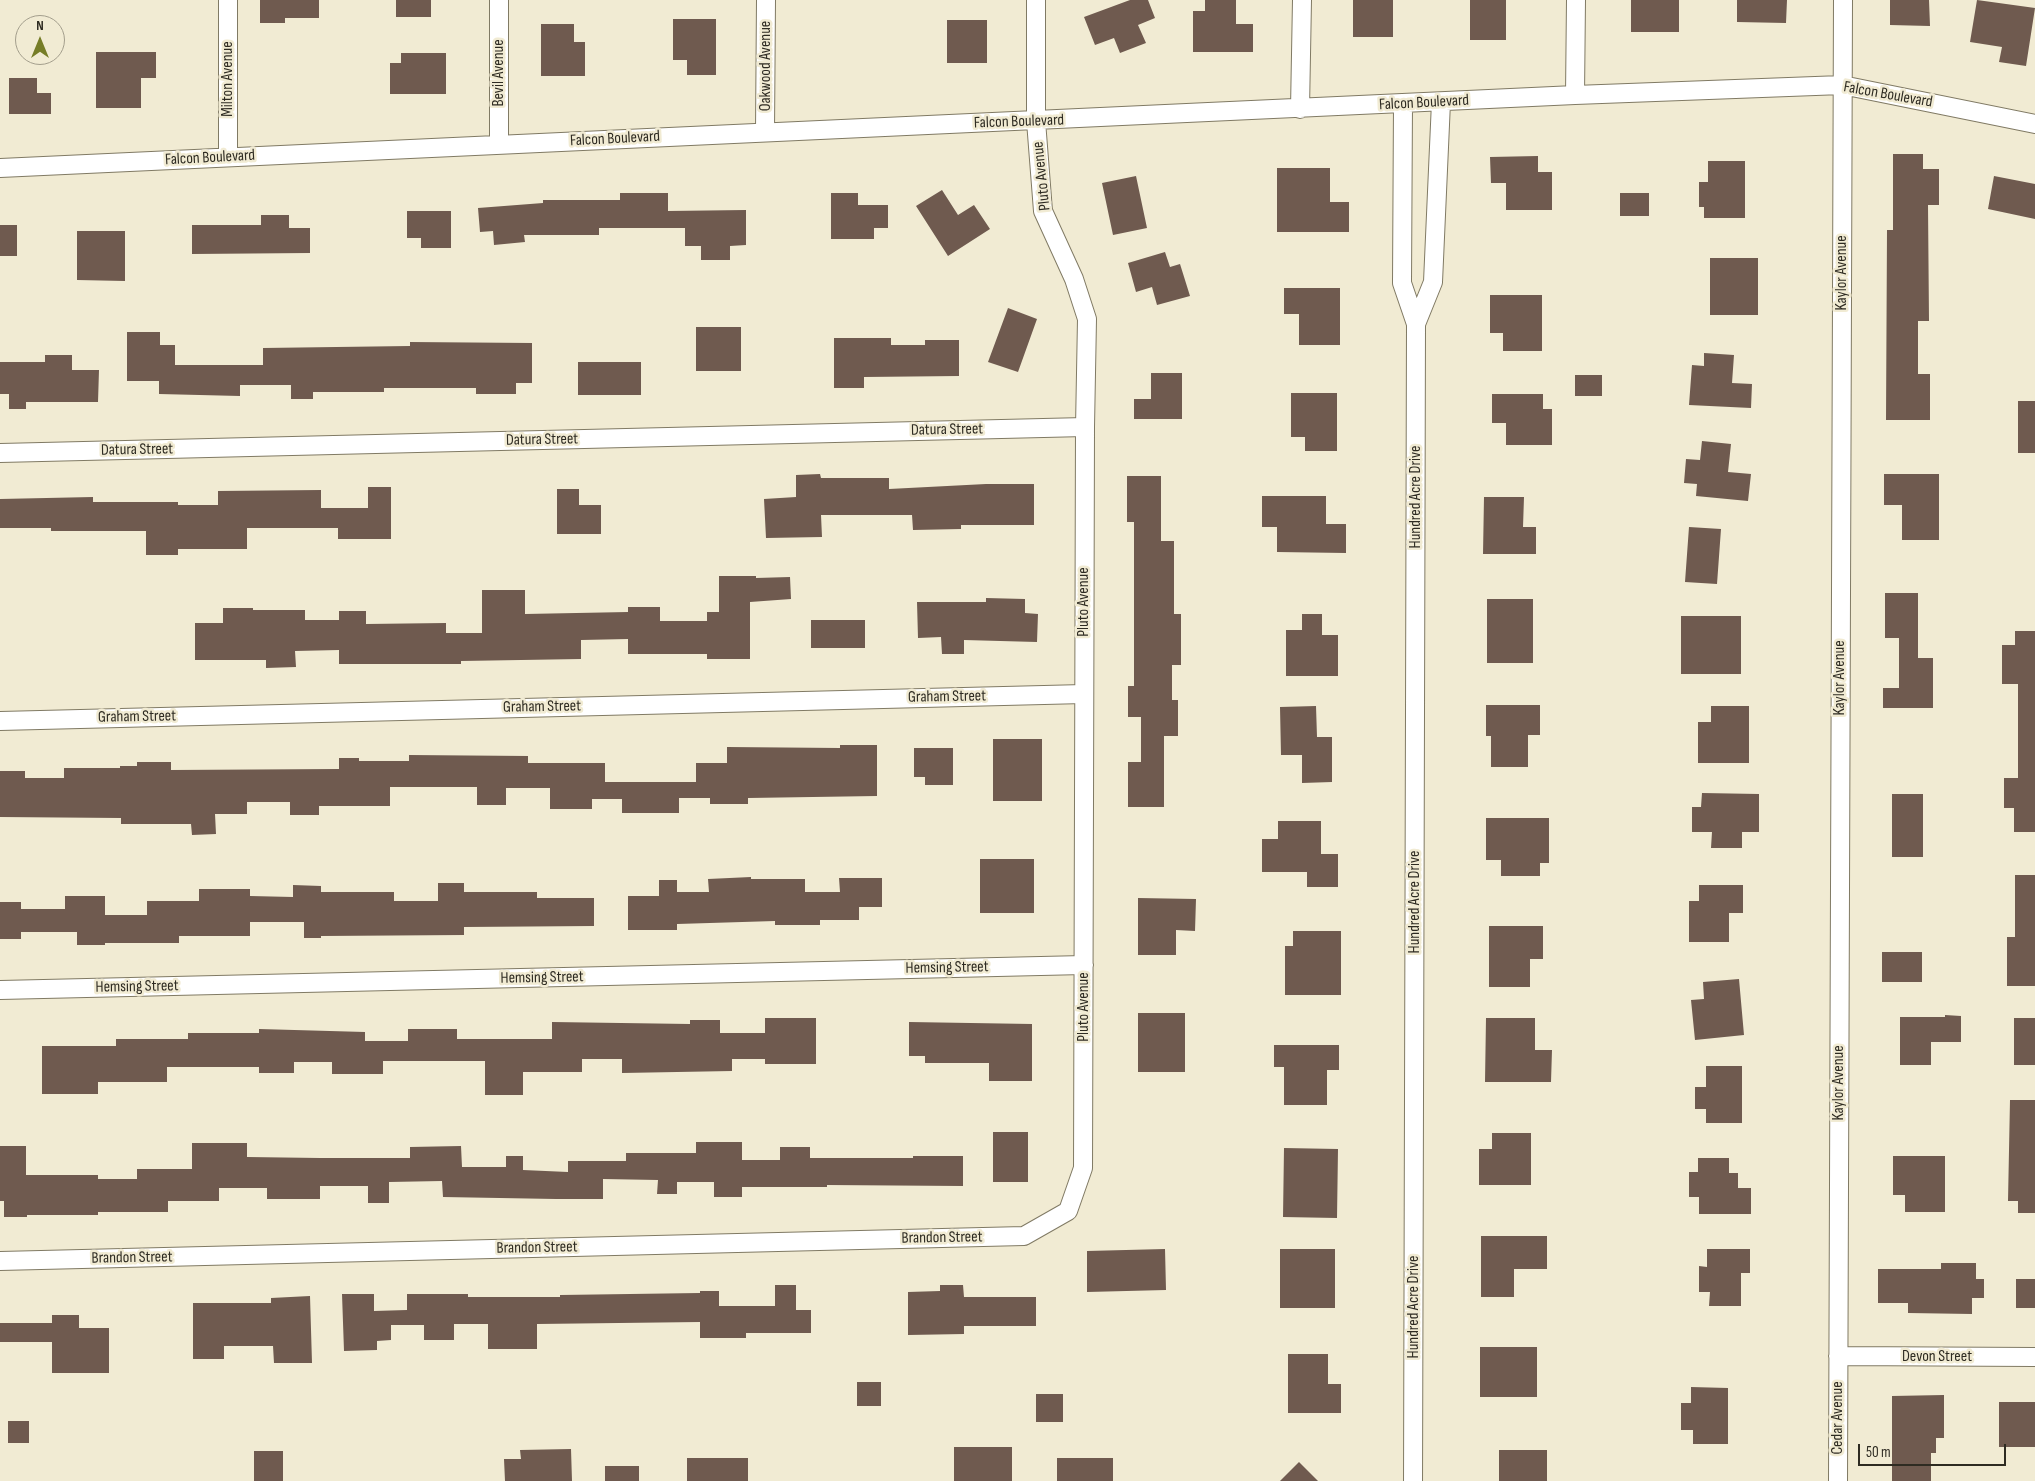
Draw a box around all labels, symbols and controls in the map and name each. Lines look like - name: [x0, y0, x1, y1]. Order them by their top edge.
- north arrow: [15, 15, 65, 65]
- text: N: [36, 17, 44, 34]
- street label: Oakwood Avenue: [756, 21, 776, 111]
- street label: Bevil Avenue: [489, 39, 509, 107]
- street label: Milton Avenue: [218, 41, 238, 117]
- street label: Falcon Boulevard: [1842, 78, 1934, 112]
- street label: Falcon Boulevard: [1378, 91, 1470, 115]
- street label: Falcon Boulevard: [974, 111, 1064, 133]
- street label: Falcon Boulevard: [569, 127, 661, 151]
- street label: Pluto Avenue: [1029, 140, 1055, 212]
- street label: Falcon Boulevard: [164, 146, 256, 170]
- street label: Kaylor Avenue: [1832, 235, 1852, 311]
- street label: Datura Street: [911, 420, 983, 440]
- street label: Datura Street: [506, 430, 578, 450]
- street label: Datura Street: [101, 440, 173, 460]
- street label: Hundred Acre Drive: [1406, 446, 1426, 548]
- street label: Pluto Avenue: [1074, 567, 1094, 637]
- street label: Kaylor Avenue: [1830, 640, 1850, 716]
- street label: Graham Street: [908, 687, 986, 707]
- street label: Graham Street: [503, 697, 581, 717]
- street label: Graham Street: [98, 707, 176, 727]
- street label: Hundred Acre Drive: [1405, 851, 1425, 953]
- street label: Hemsing Street: [905, 958, 989, 978]
- street label: Hemsing Street: [500, 968, 584, 988]
- street label: Pluto Avenue: [1074, 972, 1094, 1042]
- street label: Hemsing Street: [95, 977, 179, 997]
- street label: Kaylor Avenue: [1829, 1045, 1849, 1121]
- street label: Brandon Street: [901, 1228, 983, 1248]
- street label: Brandon Street: [496, 1238, 578, 1258]
- street label: Brandon Street: [91, 1248, 173, 1268]
- street label: Hundred Acre Drive: [1404, 1256, 1424, 1358]
- street label: Devon Street: [1902, 1347, 1972, 1367]
- street label: Cedar Avenue: [1828, 1381, 1848, 1455]
- scale bar: [1860, 1434, 2008, 1466]
- text: 50 m: [1866, 1443, 1891, 1462]

